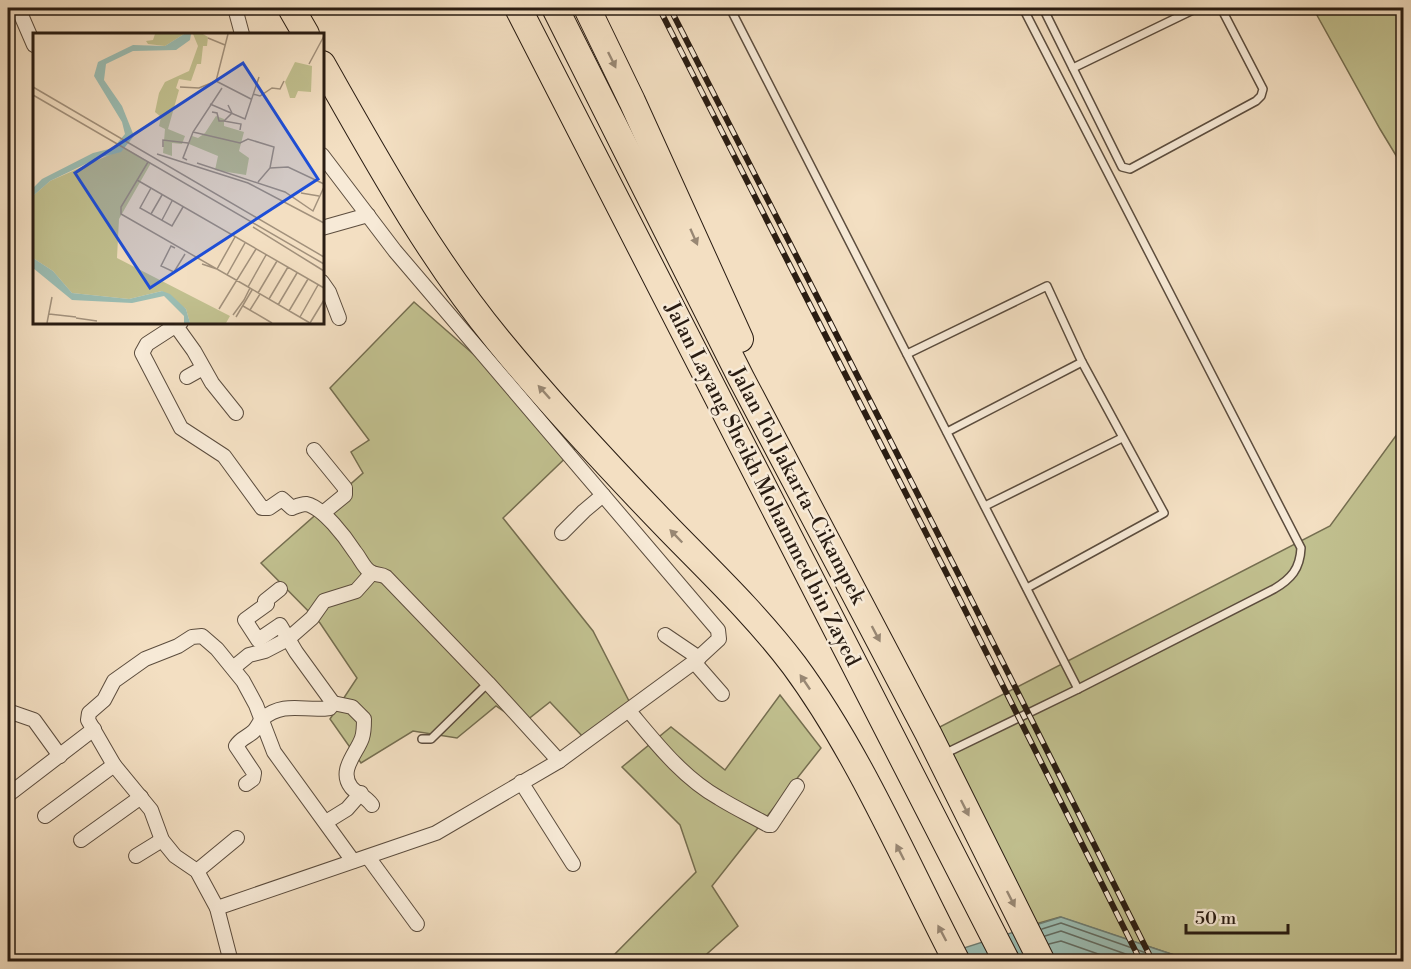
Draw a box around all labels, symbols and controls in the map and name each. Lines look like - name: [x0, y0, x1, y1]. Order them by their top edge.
- inset map: [33, 33, 324, 324]
- one-way arrow: [607, 51, 617, 69]
- one-way arrow: [689, 229, 699, 247]
- street label: Jalan Layang Sheikh Mohammed bin Zayed: [658, 297, 866, 671]
- street label: Jalan Tol Jakarta–Cikampek: [723, 361, 871, 610]
- one-way arrow: [538, 385, 551, 400]
- one-way arrow: [669, 528, 683, 543]
- one-way arrow: [871, 626, 881, 643]
- one-way arrow: [799, 674, 811, 690]
- one-way arrow: [961, 799, 970, 816]
- one-way arrow: [896, 843, 905, 860]
- one-way arrow: [1006, 891, 1016, 908]
- scale bar: [1186, 897, 1288, 935]
- text: 50 m: [1195, 907, 1237, 930]
- one-way arrow: [937, 924, 946, 941]

